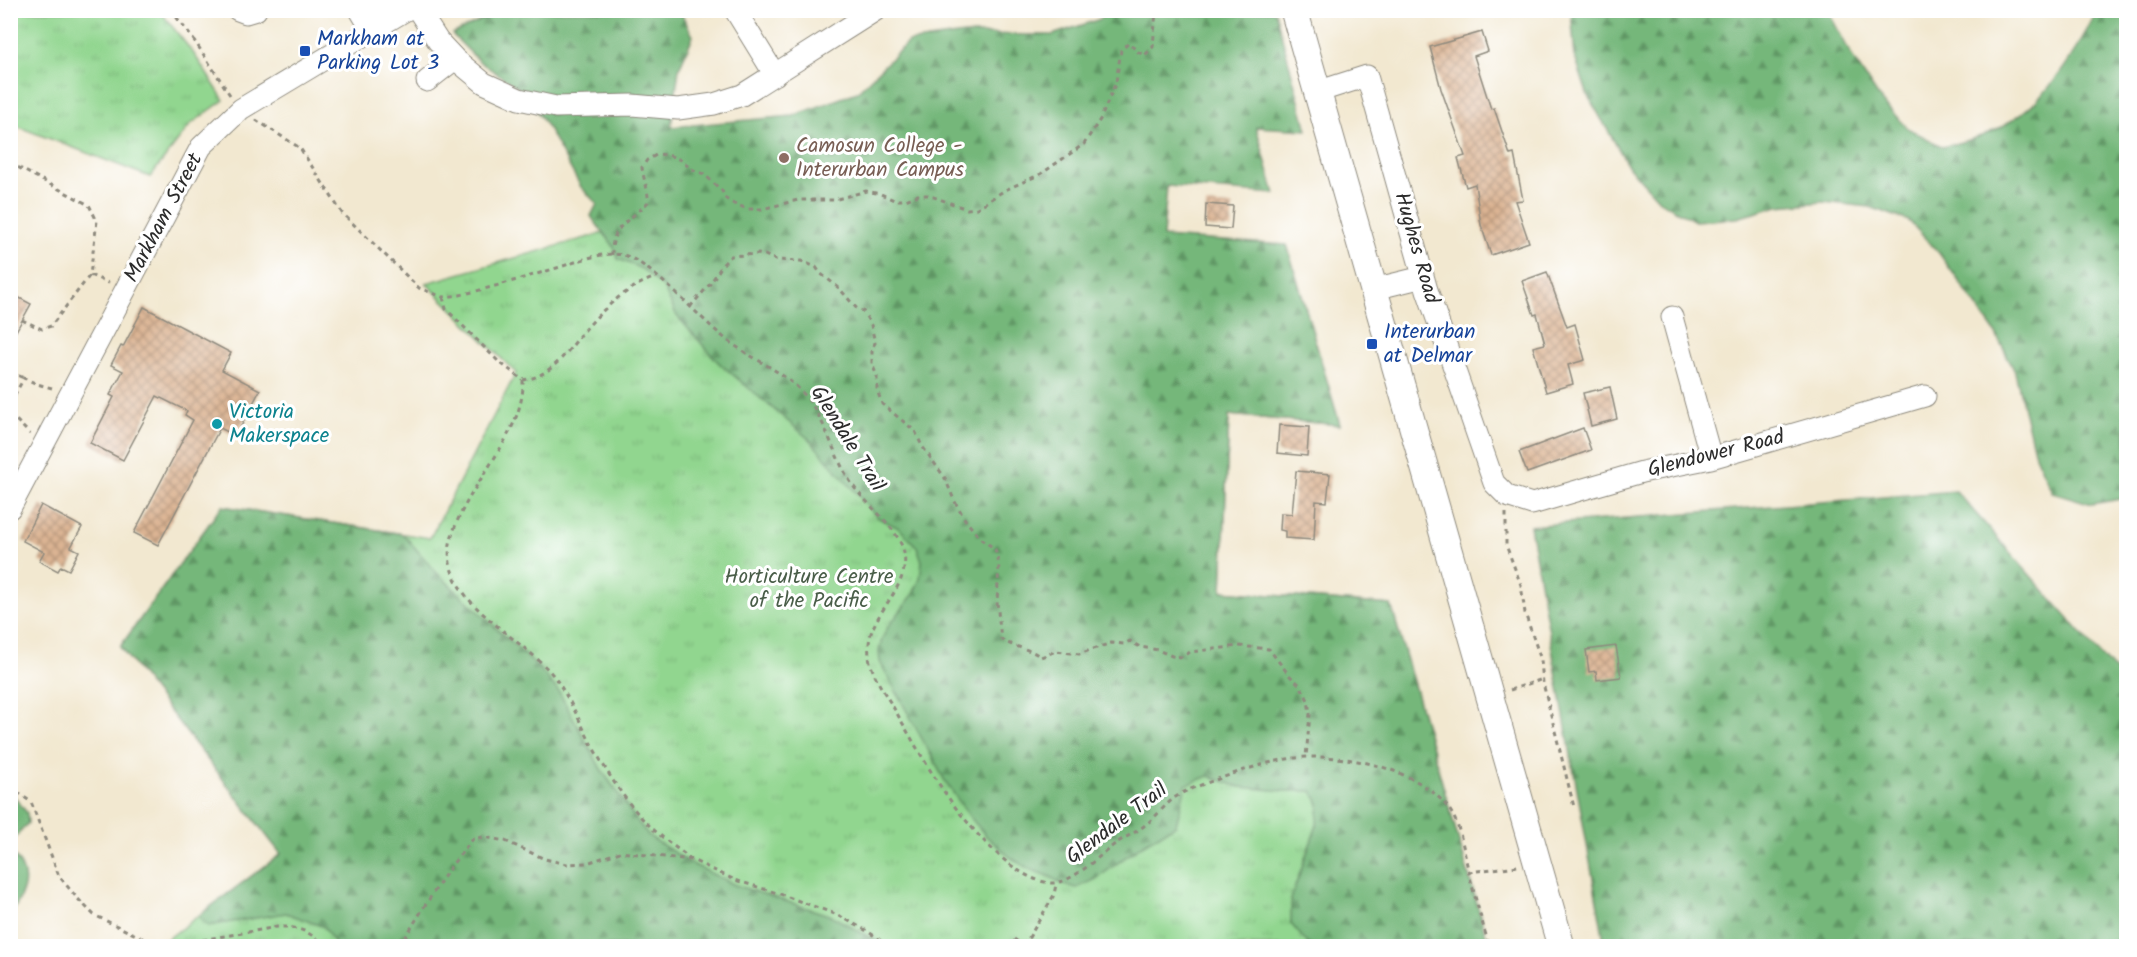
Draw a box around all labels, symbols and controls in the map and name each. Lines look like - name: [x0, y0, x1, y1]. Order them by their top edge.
- place label: Markham at Parking Lot 3: [317, 23, 439, 80]
- marker: Markham at Parking Lot 3: [298, 44, 312, 58]
- place label: Camosun College - Interurban Campus: [796, 130, 964, 187]
- street label: Markham Street: [116, 146, 212, 289]
- marker: Camosun College - Interurban Campus: [777, 151, 791, 165]
- street label: Hughes Road: [1384, 189, 1448, 308]
- place label: Interurban at Delmar: [1384, 316, 1475, 373]
- marker: Interurban at Delmar: [1365, 337, 1379, 351]
- street label: Glendale Trail: [801, 379, 893, 499]
- place label: Victoria Makerspace: [229, 396, 330, 453]
- marker: Victoria Makerspace: [210, 417, 224, 431]
- street label: Glendower Road: [1644, 421, 1788, 487]
- park label: Horticulture Centre of the Pacific: [724, 561, 894, 618]
- street label: Glendale Trail: [1059, 775, 1175, 873]

